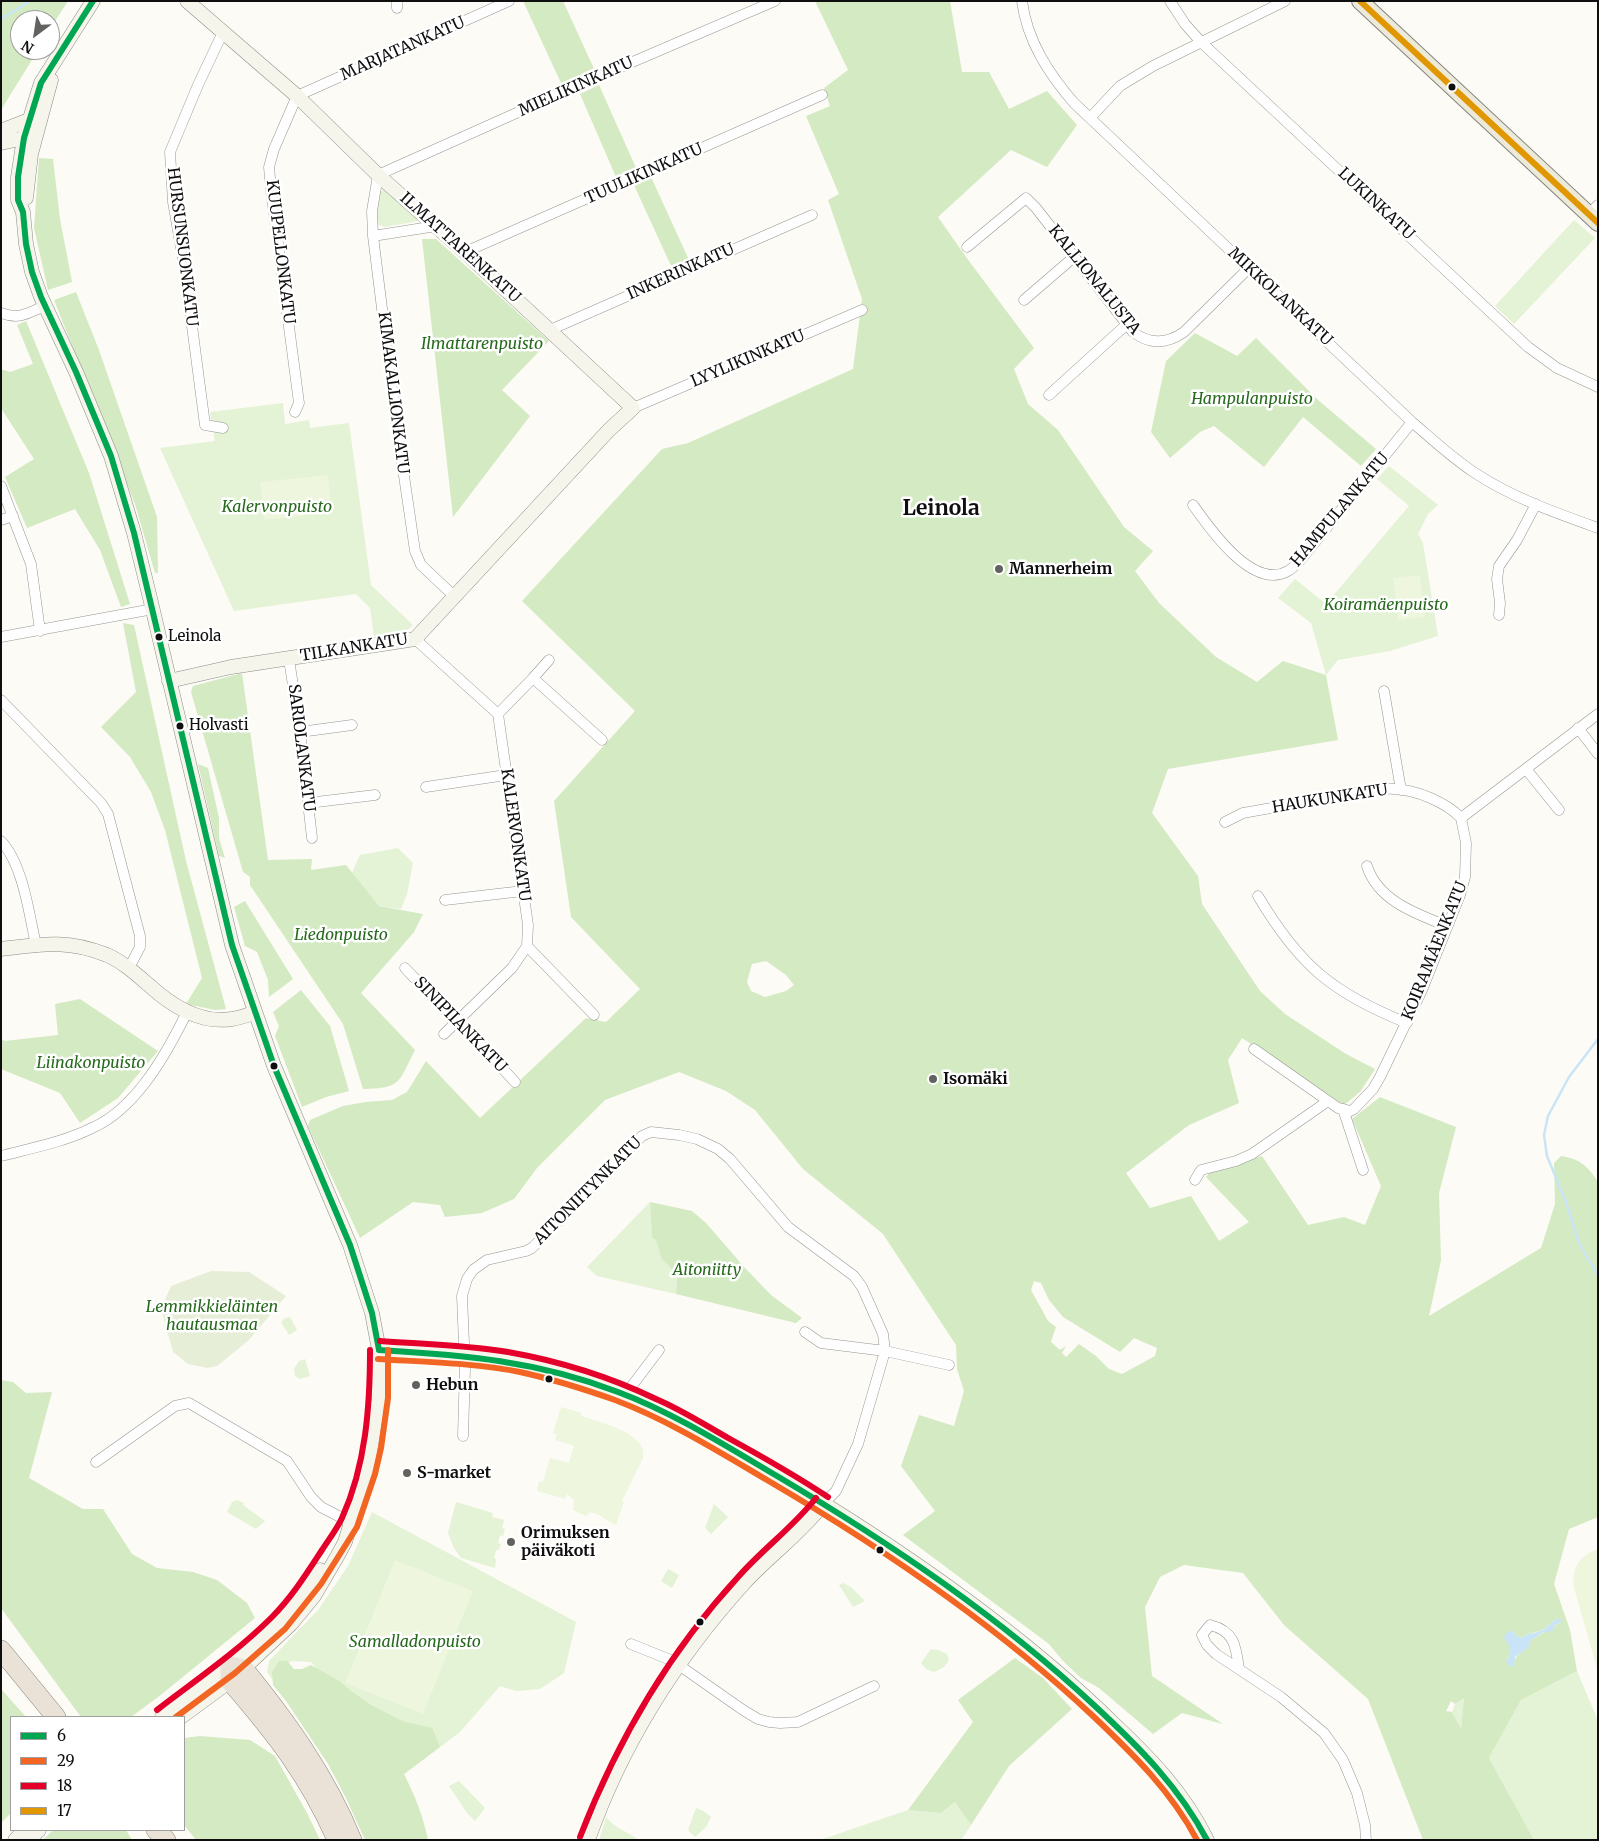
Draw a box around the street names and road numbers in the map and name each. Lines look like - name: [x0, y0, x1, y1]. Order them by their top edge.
- street label: MARJATANKATU: [338, 13, 468, 85]
- street label: MIELIKINKATU: [516, 53, 636, 121]
- street label: TUULIKINKATU: [582, 139, 706, 209]
- street label: LUKINKATU: [1334, 164, 1418, 244]
- street label: HURSUNSUONKATU: [163, 166, 201, 328]
- street label: KUUPELLONKATU: [262, 179, 298, 325]
- street label: ILMATTARENKATU: [396, 189, 524, 307]
- street label: KALLIONALUSTA: [1044, 221, 1144, 339]
- street label: INKERINKATU: [624, 240, 738, 304]
- street label: MIKKOLANKATU: [1224, 244, 1336, 350]
- street label: KIMAKALLIONKATU: [374, 311, 412, 475]
- street label: LYYLIKINKATU: [688, 326, 808, 392]
- street label: HAMPULANKATU: [1287, 449, 1393, 571]
- street label: TILKANKATU: [299, 630, 409, 666]
- street label: SARIOLANKATU: [284, 683, 318, 813]
- street label: KALERVONKATU: [496, 767, 534, 903]
- street label: HAUKUNKATU: [1271, 780, 1389, 818]
- street label: KOIRAMÄENKATU: [1398, 879, 1472, 1023]
- street label: SINIPIIANKATU: [410, 973, 510, 1077]
- street label: AITONIITYNKATU: [530, 1133, 646, 1249]

